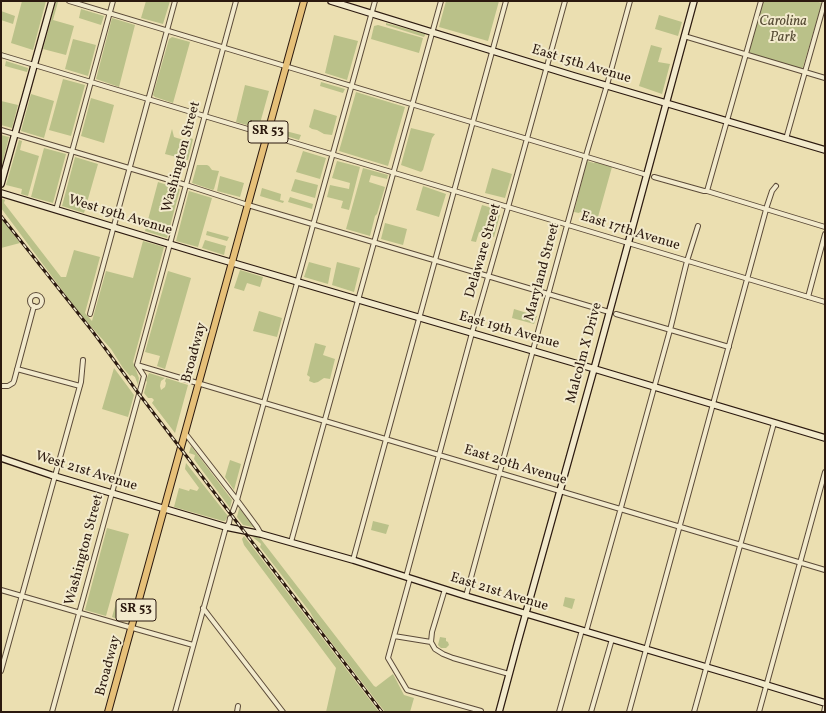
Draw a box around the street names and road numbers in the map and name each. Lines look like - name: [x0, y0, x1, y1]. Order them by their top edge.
- street label: East 15th Avenue: [529, 42, 633, 88]
- street label: Washington Street: [159, 100, 205, 214]
- road number: SR 53: [248, 121, 288, 143]
- street label: West 19th Avenue: [66, 192, 174, 240]
- street label: Delaware Street: [463, 202, 505, 300]
- street label: East 17th Avenue: [578, 209, 682, 255]
- street label: Maryland Street: [522, 221, 564, 323]
- street label: Malcolm X Drive: [563, 301, 607, 405]
- street label: East 19th Avenue: [457, 309, 561, 353]
- street label: Broadway: [179, 321, 211, 385]
- street label: East 20th Avenue: [462, 442, 568, 490]
- street label: West 21st Avenue: [33, 449, 139, 495]
- street label: Washington Street: [62, 493, 108, 607]
- street label: East 21st Avenue: [448, 570, 550, 616]
- road number: SR 53: [116, 599, 156, 621]
- street label: Broadway: [93, 634, 125, 698]

